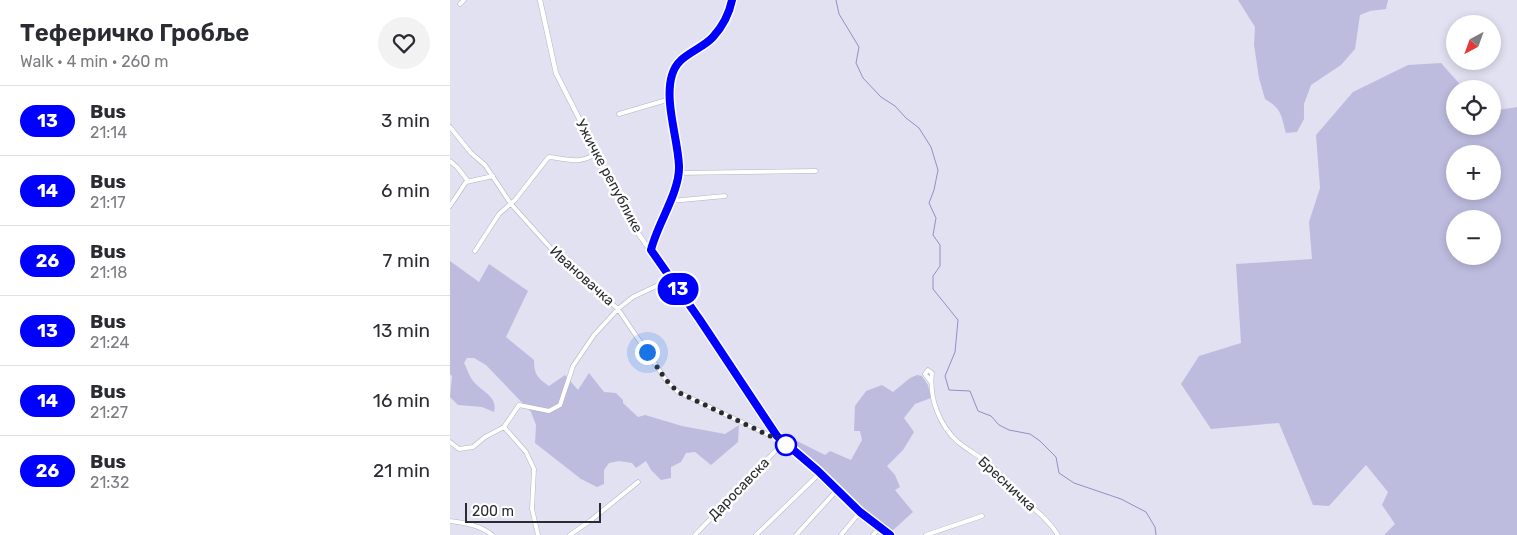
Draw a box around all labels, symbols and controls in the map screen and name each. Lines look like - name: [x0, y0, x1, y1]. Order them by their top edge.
- north arrow: [1446, 15, 1501, 70]
- map controls: [1446, 15, 1501, 265]
- button: heart: [378, 17, 430, 69]
- text: Теферичко Гробље: [20, 19, 249, 47]
- text: Walk · 4 min · 260 m: [20, 52, 169, 71]
- button: locate: [1446, 80, 1501, 135]
- text: Bus: [90, 100, 126, 123]
- text: 3 min: [381, 109, 430, 132]
- text: 13: [37, 110, 58, 132]
- street label: Ужичке републике: [572, 116, 646, 236]
- text: 21:14: [90, 123, 127, 142]
- button: +: [1446, 145, 1501, 200]
- text: Bus: [90, 170, 126, 193]
- text: 6 min: [381, 179, 430, 202]
- text: 14: [37, 180, 58, 202]
- text: 21:17: [90, 193, 125, 212]
- button: −: [1446, 210, 1501, 265]
- text: Bus: [90, 240, 126, 263]
- street label: Ивановачка: [546, 243, 618, 309]
- text: 7 min: [383, 249, 430, 272]
- text: 26: [36, 250, 59, 272]
- text: 21:18: [90, 263, 127, 282]
- line badge: 13: [656, 273, 700, 305]
- text: 13: [668, 278, 688, 300]
- text: Bus: [90, 310, 126, 333]
- text: 13 min: [373, 319, 430, 342]
- text: 13: [37, 320, 58, 342]
- text: 21:24: [90, 333, 130, 352]
- your location: [635, 340, 660, 365]
- text: Bus: [90, 380, 126, 403]
- text: 16 min: [373, 389, 430, 412]
- text: 14: [37, 390, 58, 412]
- text: 21:27: [90, 403, 128, 422]
- unlabelled marker: [775, 434, 797, 456]
- text: Bus: [90, 450, 126, 473]
- street label: Бресничка: [975, 453, 1039, 515]
- street label: Даросавска: [705, 454, 773, 524]
- text: 21 min: [373, 459, 430, 482]
- text: 26: [36, 460, 59, 482]
- text: 21:32: [90, 473, 129, 492]
- scale bar: [465, 500, 601, 523]
- text: 200 m: [472, 503, 514, 520]

